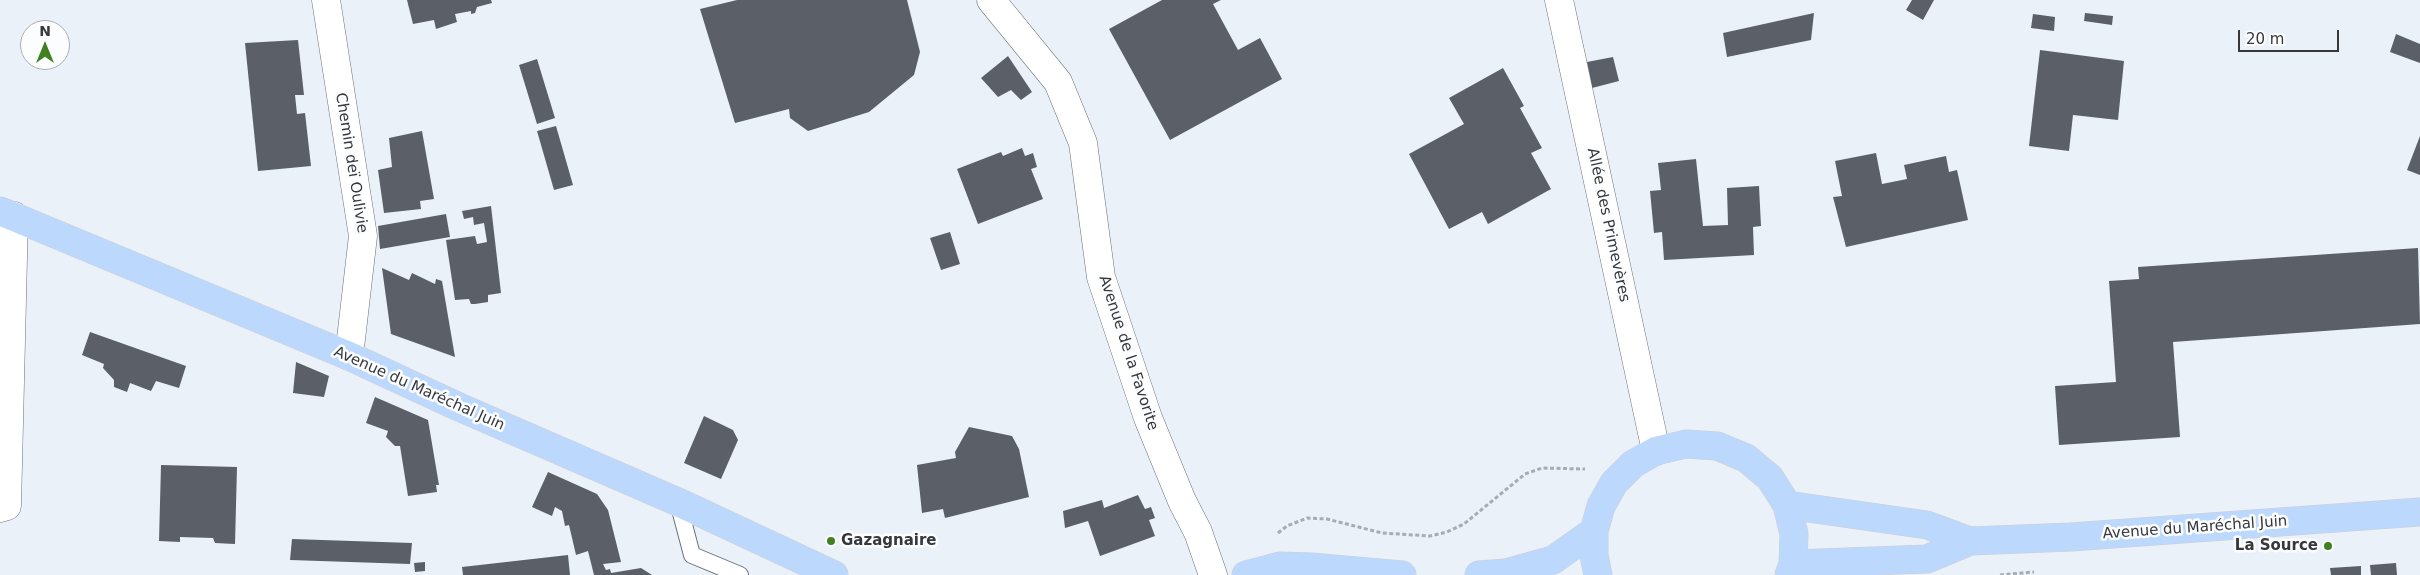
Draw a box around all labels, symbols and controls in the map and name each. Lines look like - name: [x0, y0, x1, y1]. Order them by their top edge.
- north arrow: [20, 20, 70, 70]
- scale bar: [2240, 20, 2341, 52]
- text: N: [39, 23, 51, 39]
- text: 20 m: [2246, 30, 2284, 48]
- street label: Chemin deï Oulivie: [331, 92, 371, 234]
- street label: Allée des Primevères: [1583, 146, 1633, 304]
- street label: Avenue de la Favorite: [1094, 273, 1162, 433]
- street label: Avenue du Maréchal Juin: [331, 343, 507, 435]
- street label: Avenue du Maréchal Juin: [2102, 513, 2288, 543]
- place label: Gazagnaire: [841, 532, 937, 550]
- marker: Gazagnaire: [825, 535, 837, 547]
- place label: La Source: [2235, 537, 2318, 555]
- marker: La Source: [2322, 540, 2334, 552]

